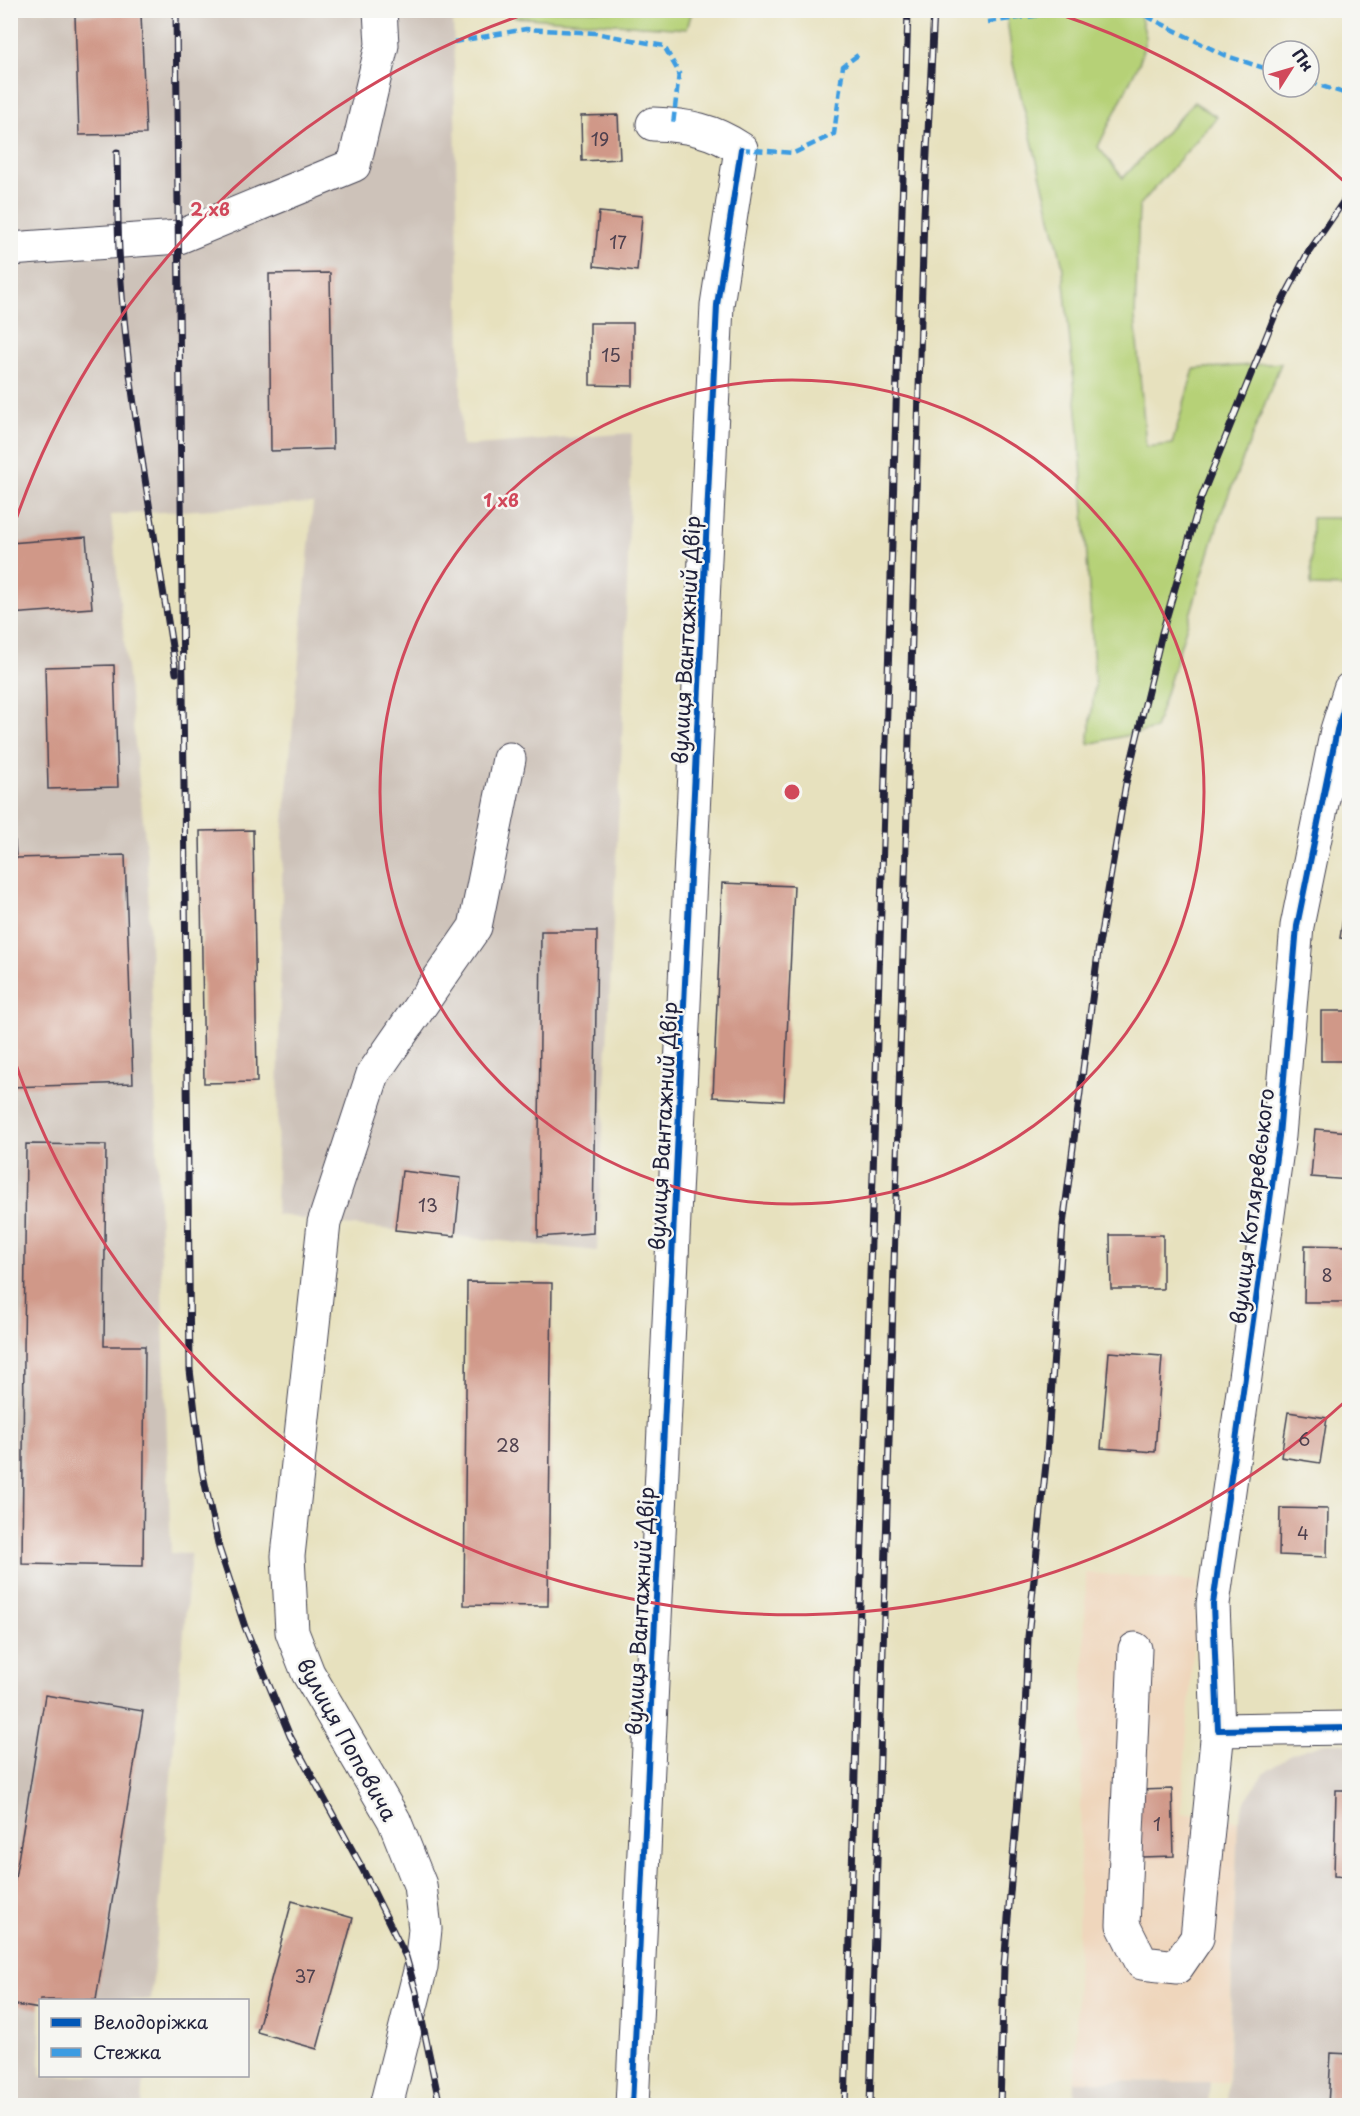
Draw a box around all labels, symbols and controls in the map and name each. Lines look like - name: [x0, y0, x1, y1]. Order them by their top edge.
- north arrow: [1261, 39, 1321, 99]
- text: Пн: [1287, 43, 1320, 76]
- house number: 19: [591, 125, 609, 152]
- text: 2 хв: [190, 195, 230, 222]
- house number: 17: [609, 228, 627, 255]
- house number: 15: [601, 341, 621, 368]
- text: 1 хв: [483, 486, 519, 513]
- street label: вулиця Вантажний Двір: [663, 515, 707, 765]
- centre of rings: [782, 782, 802, 802]
- street label: вулиця Вантажний Двір: [640, 1001, 684, 1251]
- street label: вулиця Котляревського: [1221, 1086, 1281, 1326]
- house number: 13: [418, 1191, 438, 1218]
- house number: 8: [1321, 1261, 1333, 1288]
- house number: 6: [1298, 1425, 1310, 1452]
- house number: 28: [496, 1431, 520, 1458]
- street label: вулиця Вантажний Двір: [617, 1486, 661, 1736]
- house number: 4: [1297, 1519, 1309, 1546]
- street label: вулиця Поповича: [290, 1652, 407, 1827]
- house number: 1: [1153, 1810, 1161, 1837]
- house number: 37: [294, 1962, 316, 1989]
- legend: [39, 1999, 249, 2077]
- text: Велодоріжка: [93, 2008, 209, 2035]
- text: Стежка: [93, 2038, 162, 2065]

